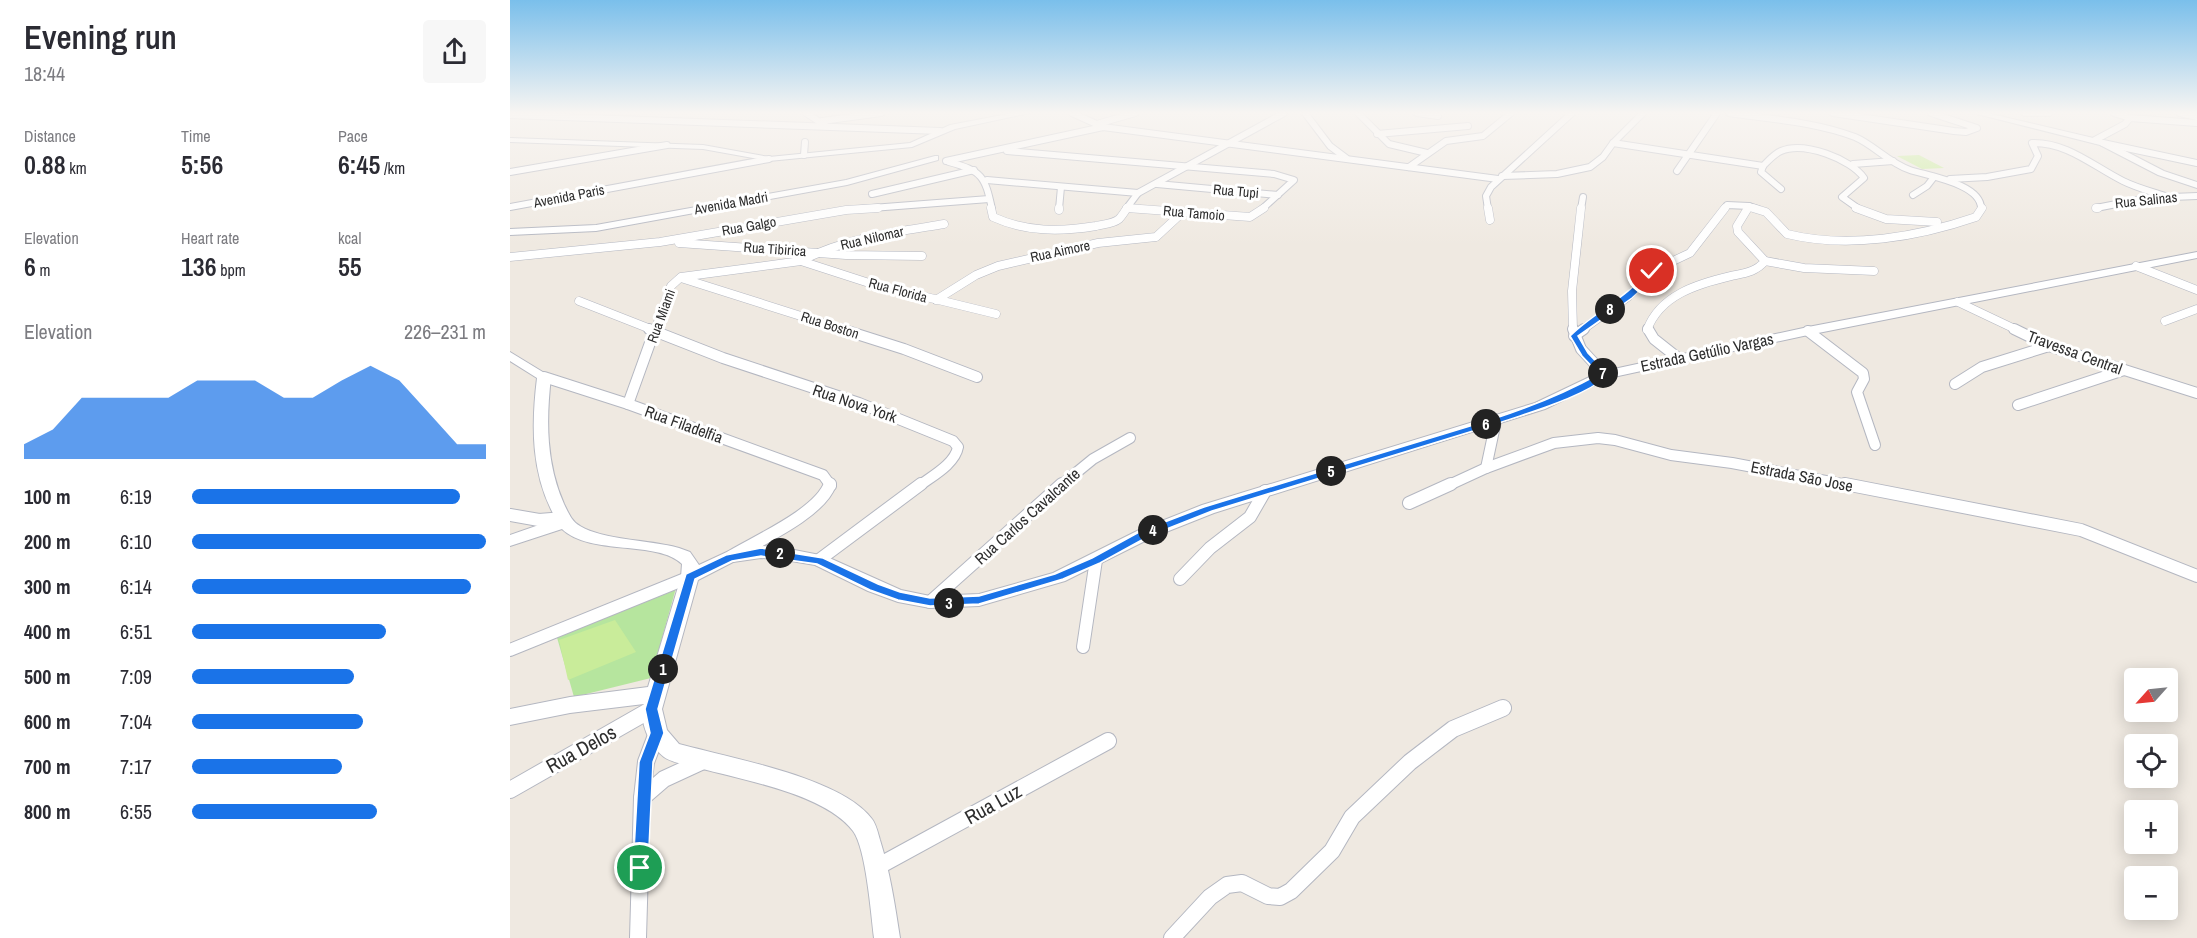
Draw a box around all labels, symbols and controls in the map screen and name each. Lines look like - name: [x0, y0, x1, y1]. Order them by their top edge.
- text: Evening run: [24, 15, 177, 59]
- button: share: [423, 20, 486, 83]
- text: 18:44: [24, 60, 65, 87]
- text: Distance: [24, 125, 76, 147]
- text: Time: [181, 125, 211, 147]
- text: Pace: [338, 125, 368, 147]
- text: 0.88: [24, 147, 66, 182]
- text: 5:56: [181, 147, 223, 182]
- text: 6:45: [338, 147, 380, 182]
- text: km: [66, 157, 87, 179]
- text: /km: [380, 157, 405, 179]
- street label: Avenida Paris: [531, 180, 606, 212]
- street label: Rua Tupi: [1212, 180, 1260, 202]
- street label: Avenida Madri: [692, 188, 769, 219]
- street label: Rua Salinas: [2114, 188, 2178, 212]
- street label: Rua Tamoio: [1162, 201, 1226, 225]
- street label: Rua Galgo: [720, 212, 778, 240]
- street label: Rua Nilomar: [839, 222, 906, 254]
- text: Elevation: [24, 227, 79, 249]
- text: Heart rate: [181, 227, 239, 249]
- text: kcal: [338, 227, 361, 249]
- street label: Rua Aimore: [1028, 236, 1092, 266]
- street label: Rua Tibirica: [743, 238, 808, 260]
- pin: [1626, 245, 1677, 296]
- text: 6: [24, 249, 36, 284]
- text: 136: [181, 249, 217, 284]
- text: 55: [338, 249, 362, 284]
- icon: check: [1635, 254, 1668, 287]
- text: m: [36, 259, 50, 281]
- text: bpm: [217, 259, 246, 281]
- street label: Rua Florida: [867, 274, 930, 307]
- street label: Rua Miami: [643, 287, 679, 345]
- pin: 8: [1595, 294, 1625, 324]
- text: 8: [1606, 298, 1614, 320]
- street label: Rua Boston: [799, 307, 861, 343]
- text: Elevation: [24, 318, 92, 345]
- text: 226–231 m: [404, 318, 486, 345]
- street label: Travessa Central: [2025, 325, 2126, 379]
- street label: Estrada Getúlio Vargas: [1638, 327, 1776, 377]
- pin: 7: [1588, 358, 1618, 388]
- text: 7: [1599, 362, 1607, 384]
- street label: Rua Nova York: [810, 378, 900, 428]
- street label: Rua Filadelfia: [642, 400, 727, 449]
- pin: 6: [1471, 409, 1501, 439]
- text: 6: [1482, 413, 1490, 435]
- street label: Estrada Sāo Jose: [1749, 455, 1855, 497]
- pin: 5: [1316, 456, 1346, 486]
- text: 5: [1327, 460, 1335, 482]
- street label: Rua Carlos Cavalcante: [970, 463, 1084, 569]
- text: 100 m: [24, 483, 71, 510]
- text: 6:19: [120, 483, 152, 510]
- pin: 4: [1138, 515, 1168, 545]
- text: 4: [1149, 519, 1157, 541]
- text: 200 m: [24, 528, 71, 555]
- text: 6:10: [120, 528, 152, 555]
- pin: 2: [765, 538, 795, 568]
- text: 2: [776, 542, 784, 564]
- text: 300 m: [24, 573, 71, 600]
- text: 6:14: [120, 573, 152, 600]
- pin: 3: [934, 588, 964, 618]
- text: 3: [945, 592, 953, 614]
- text: 400 m: [24, 618, 71, 645]
- text: 6:51: [120, 618, 152, 645]
- pin: 1: [648, 654, 678, 684]
- text: 1: [659, 658, 667, 680]
- text: 500 m: [24, 663, 71, 690]
- text: 7:09: [120, 663, 152, 690]
- north arrow: [2124, 668, 2178, 722]
- map controls: [2124, 668, 2178, 920]
- text: 600 m: [24, 708, 71, 735]
- text: 7:04: [120, 708, 152, 735]
- street label: Rua Delos: [541, 718, 621, 779]
- button: locate: [2124, 734, 2178, 788]
- text: 700 m: [24, 753, 71, 780]
- text: 7:17: [120, 753, 152, 780]
- street label: Rua Luz: [959, 777, 1026, 830]
- text: 800 m: [24, 798, 71, 825]
- text: 6:55: [120, 798, 152, 825]
- button: +: [2124, 800, 2178, 854]
- pin: [614, 842, 665, 893]
- icon: arrive: [623, 851, 656, 884]
- button: −: [2124, 866, 2178, 920]

